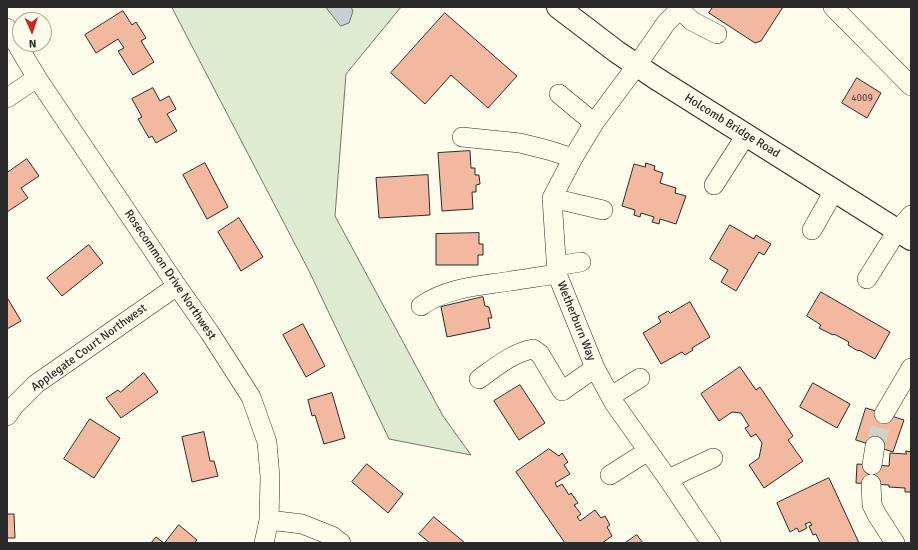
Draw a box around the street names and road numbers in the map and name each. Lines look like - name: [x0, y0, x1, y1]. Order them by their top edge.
- street label: Holcomb Bridge Road: [682, 91, 782, 161]
- street label: Rosecommon Drive Northwest: [121, 207, 219, 343]
- street label: Wetherburn Way: [553, 279, 599, 363]
- street label: Applegate Court Northwest: [28, 301, 150, 395]

